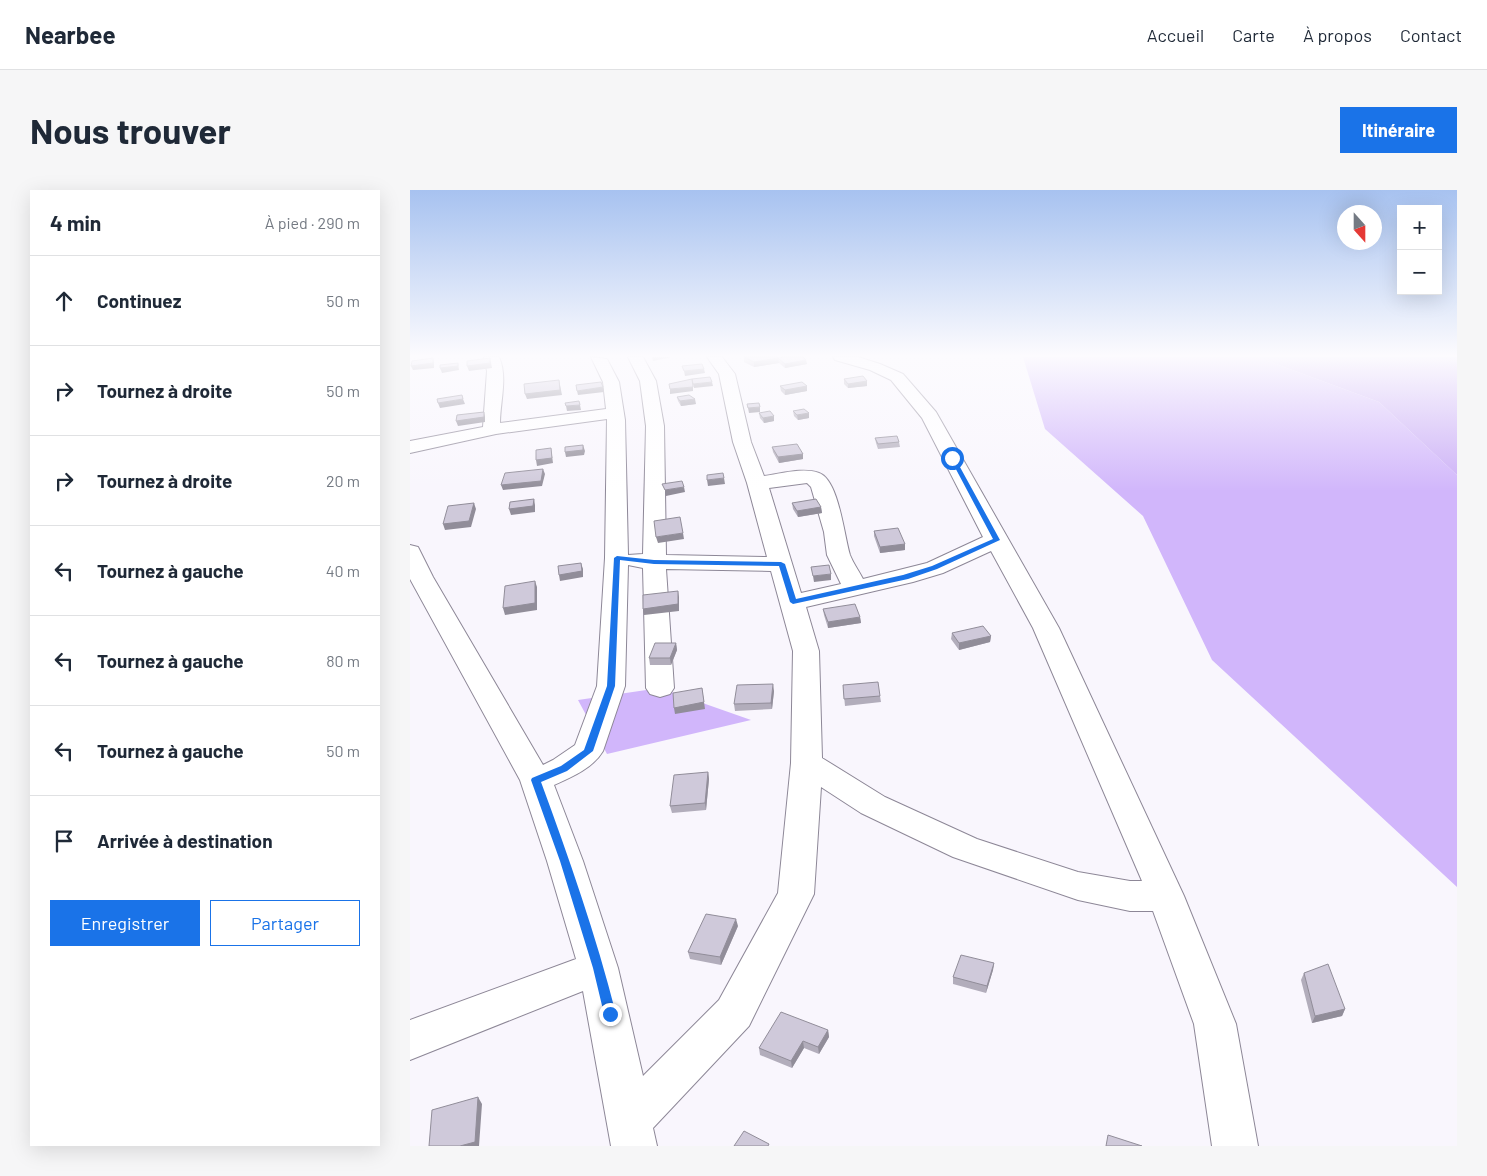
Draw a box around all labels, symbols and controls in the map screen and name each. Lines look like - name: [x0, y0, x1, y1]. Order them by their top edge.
- text: Nearbee: [25, 20, 116, 49]
- text: Accueil: [1147, 24, 1204, 46]
- text: Carte: [1232, 24, 1275, 46]
- text: À propos: [1303, 24, 1372, 46]
- text: Contact: [1400, 24, 1462, 46]
- button: Itinéraire: [1340, 107, 1457, 153]
- text: Nous trouver: [30, 109, 231, 151]
- north arrow: [1337, 205, 1382, 250]
- map controls: [1397, 205, 1442, 295]
- button: +: [1397, 205, 1442, 250]
- text: 4 min: [50, 210, 101, 235]
- text: À pied · 290 m: [265, 213, 360, 232]
- button: −: [1397, 250, 1442, 295]
- icon: ahead: [50, 287, 78, 315]
- text: Continuez: [97, 289, 181, 312]
- text: 50 m: [326, 291, 360, 310]
- icon: right: [50, 377, 78, 405]
- text: Tournez à droite: [97, 379, 233, 402]
- text: 50 m: [326, 381, 360, 400]
- route start: [941, 447, 964, 470]
- icon: right: [50, 467, 78, 495]
- text: Tournez à droite: [97, 469, 233, 492]
- text: 20 m: [326, 471, 360, 490]
- icon: left: [50, 557, 78, 585]
- text: Tournez à gauche: [97, 559, 244, 582]
- text: 40 m: [326, 561, 360, 580]
- icon: left: [50, 647, 78, 675]
- text: Tournez à gauche: [97, 649, 244, 672]
- text: 80 m: [326, 651, 360, 670]
- icon: left: [50, 737, 78, 765]
- text: Tournez à gauche: [97, 739, 244, 762]
- text: 50 m: [326, 741, 360, 760]
- icon: arrive: [50, 827, 78, 855]
- text: Arrivée à destination: [97, 829, 273, 852]
- button: Enregistrer: [50, 900, 200, 946]
- button: Partager: [210, 900, 360, 946]
- route end: [599, 1003, 622, 1026]

